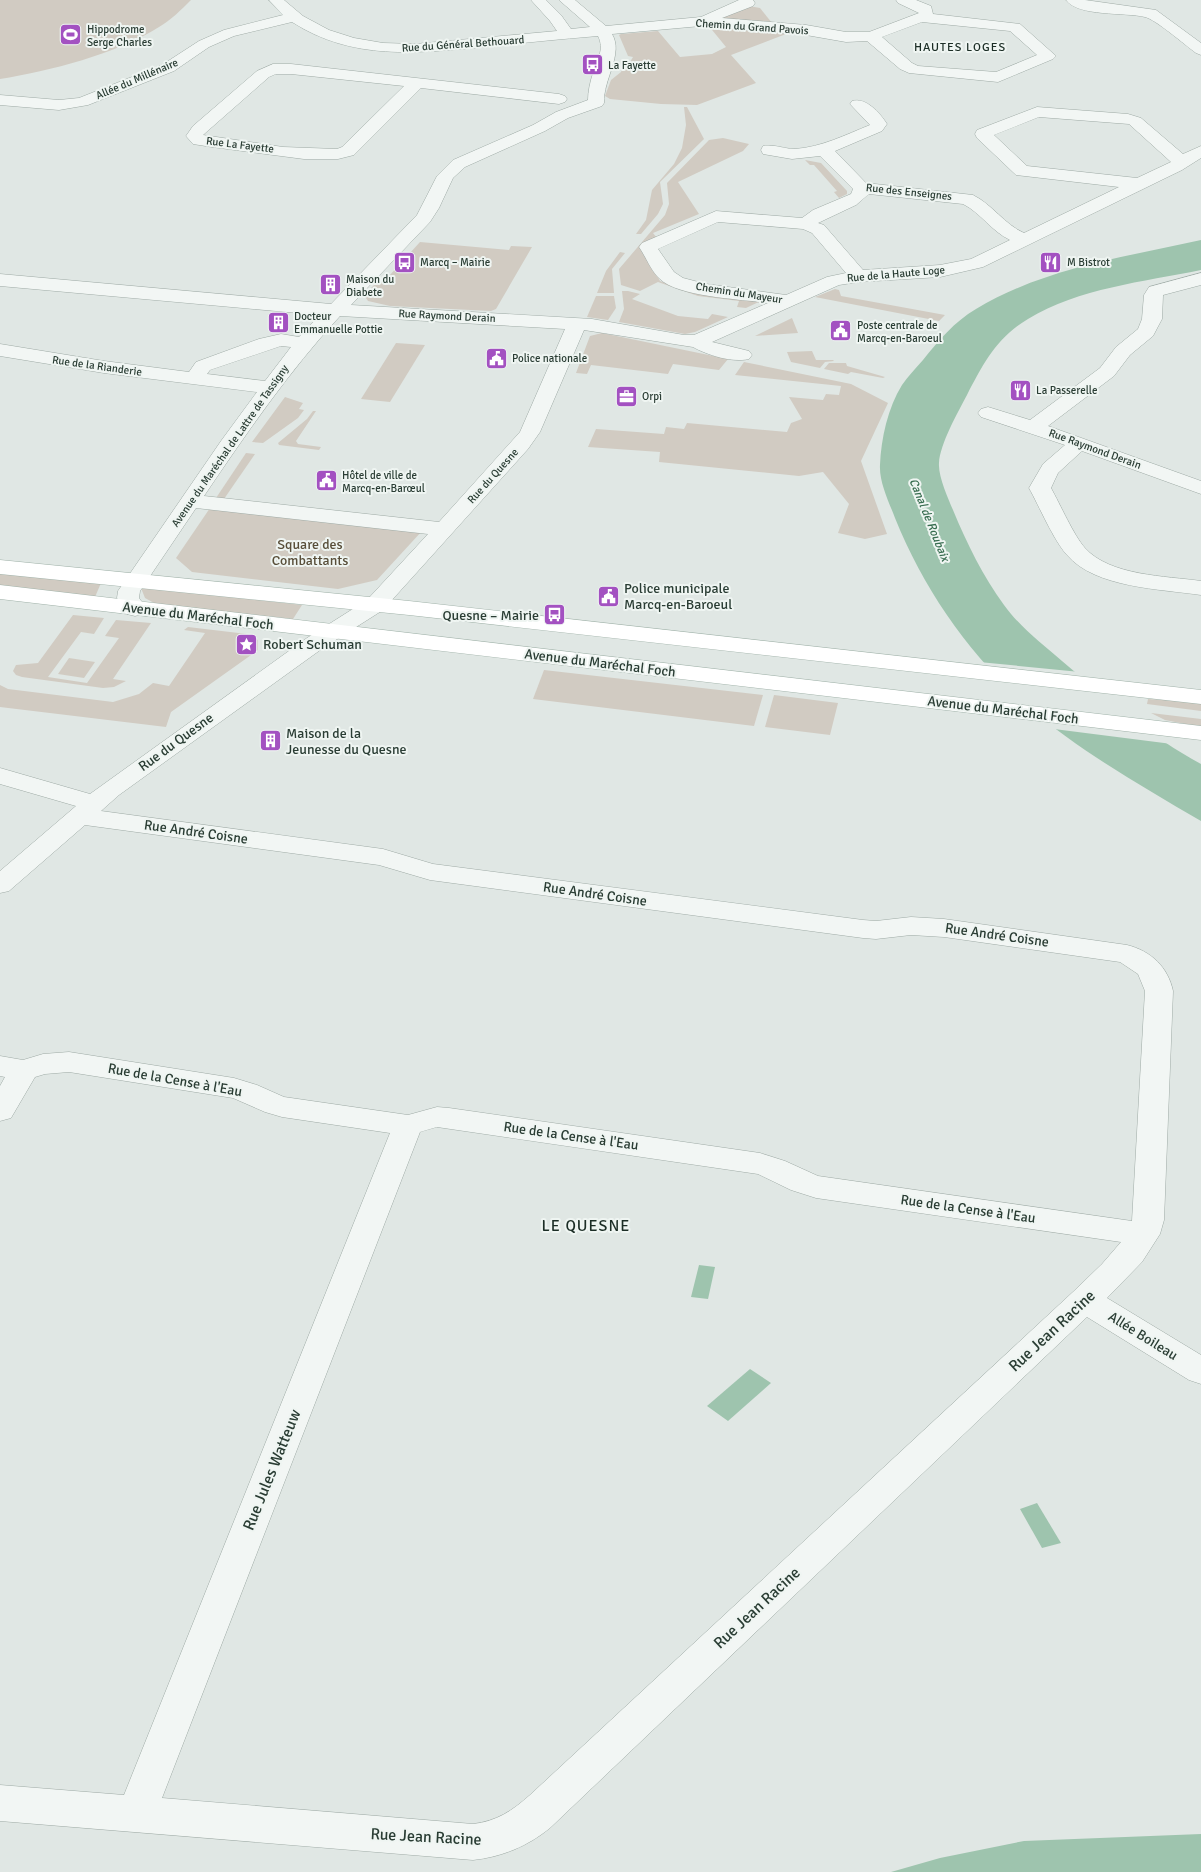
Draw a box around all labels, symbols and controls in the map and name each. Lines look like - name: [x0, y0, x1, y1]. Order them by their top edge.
- street label: Chemin du Grand Pavois: [695, 17, 809, 37]
- sports icon: Hippodrome Serge Charles: [59, 23, 83, 47]
- place label: Hippodrome Serge Charles: [87, 23, 152, 49]
- street label: Rue du Général Bethouard: [401, 33, 525, 55]
- district label: HAUTES LOGES: [914, 40, 1006, 55]
- bus stop icon: La Fayette: [580, 53, 604, 77]
- street label: Allée du Millénaire: [94, 56, 180, 102]
- place label: La Fayette: [608, 59, 656, 72]
- street label: Rue La Fayette: [205, 134, 275, 156]
- street label: Rue des Enseignes: [865, 181, 953, 203]
- bus stop icon: Marcq – Mairie: [392, 250, 416, 274]
- restaurant icon: M Bistrot: [1039, 250, 1063, 274]
- place label: Marcq – Mairie: [420, 256, 490, 269]
- place label: M Bistrot: [1067, 256, 1110, 269]
- street label: Rue de la Haute Loge: [846, 263, 946, 285]
- building icon: Maison du Diabete: [318, 273, 342, 297]
- place label: Maison du Diabete: [346, 273, 394, 299]
- street label: Chemin du Mayeur: [695, 280, 783, 306]
- street label: Rue Raymond Derain: [398, 307, 496, 325]
- building icon: Docteur Emmanuelle Pottie: [266, 310, 290, 334]
- place label: Docteur Emmanuelle Pottie: [294, 310, 383, 336]
- public building icon: Poste centrale de Marcq-en-Baroeul: [829, 319, 853, 343]
- place label: Poste centrale de Marcq-en-Baroeul: [857, 319, 942, 345]
- public building icon: Police nationale: [484, 346, 508, 370]
- place label: Police nationale: [512, 352, 587, 365]
- street label: Rue de la Rianderie: [51, 353, 143, 379]
- street label: Avenue du Maréchal de Lattre de Tassigny: [169, 362, 292, 530]
- restaurant icon: La Passerelle: [1008, 378, 1032, 402]
- office icon: Orpi: [614, 384, 638, 408]
- place label: La Passerelle: [1036, 384, 1097, 397]
- place label: Orpi: [642, 390, 662, 403]
- street label: Rue Raymond Derain: [1047, 426, 1143, 472]
- street label: Rue du Quesne: [465, 446, 521, 506]
- public building icon: Hôtel de ville de Marcq-en-Barœul: [314, 469, 338, 493]
- place label: Hôtel de ville de Marcq-en-Barœul: [342, 469, 425, 495]
- water label: Canal de Roubaix: [906, 476, 953, 565]
- park label: Square des Combattants: [272, 536, 348, 569]
- place label: Police municipale Marcq-en-Baroeul: [624, 580, 732, 613]
- public building icon: Police municipale Marcq-en-Baroeul: [596, 584, 620, 608]
- street label: Avenue du Maréchal Foch: [121, 598, 275, 634]
- bus stop icon: Quesne – Mairie: [543, 603, 567, 627]
- place label: Quesne – Mairie: [442, 607, 539, 624]
- place icon: Robert Schuman: [235, 632, 259, 656]
- place label: Robert Schuman: [263, 636, 362, 653]
- street label: Avenue du Maréchal Foch: [523, 645, 677, 681]
- street label: Avenue du Maréchal Foch: [926, 692, 1080, 728]
- street label: Rue du Quesne: [135, 709, 217, 775]
- place label: Maison de la Jeunesse du Quesne: [286, 725, 407, 758]
- building icon: Maison de la Jeunesse du Quesne: [258, 729, 282, 753]
- street label: Rue André Coisne: [143, 816, 249, 848]
- street label: Rue André Coisne: [542, 878, 648, 910]
- street label: Rue André Coisne: [944, 919, 1050, 951]
- street label: Rue de la Cense à l'Eau: [106, 1060, 244, 1100]
- street label: Rue de la Cense à l'Eau: [502, 1118, 640, 1154]
- street label: Rue de la Cense à l'Eau: [899, 1191, 1037, 1227]
- district label: LE QUESNE: [542, 1216, 630, 1236]
- street label: Rue Jean Racine: [1004, 1286, 1100, 1376]
- street label: Allée Boileau: [1105, 1308, 1181, 1364]
- street label: Rue Jules Watteuw: [239, 1406, 306, 1533]
- street label: Rue Jean Racine: [709, 1563, 805, 1653]
- street label: Rue Jean Racine: [370, 1824, 482, 1850]

